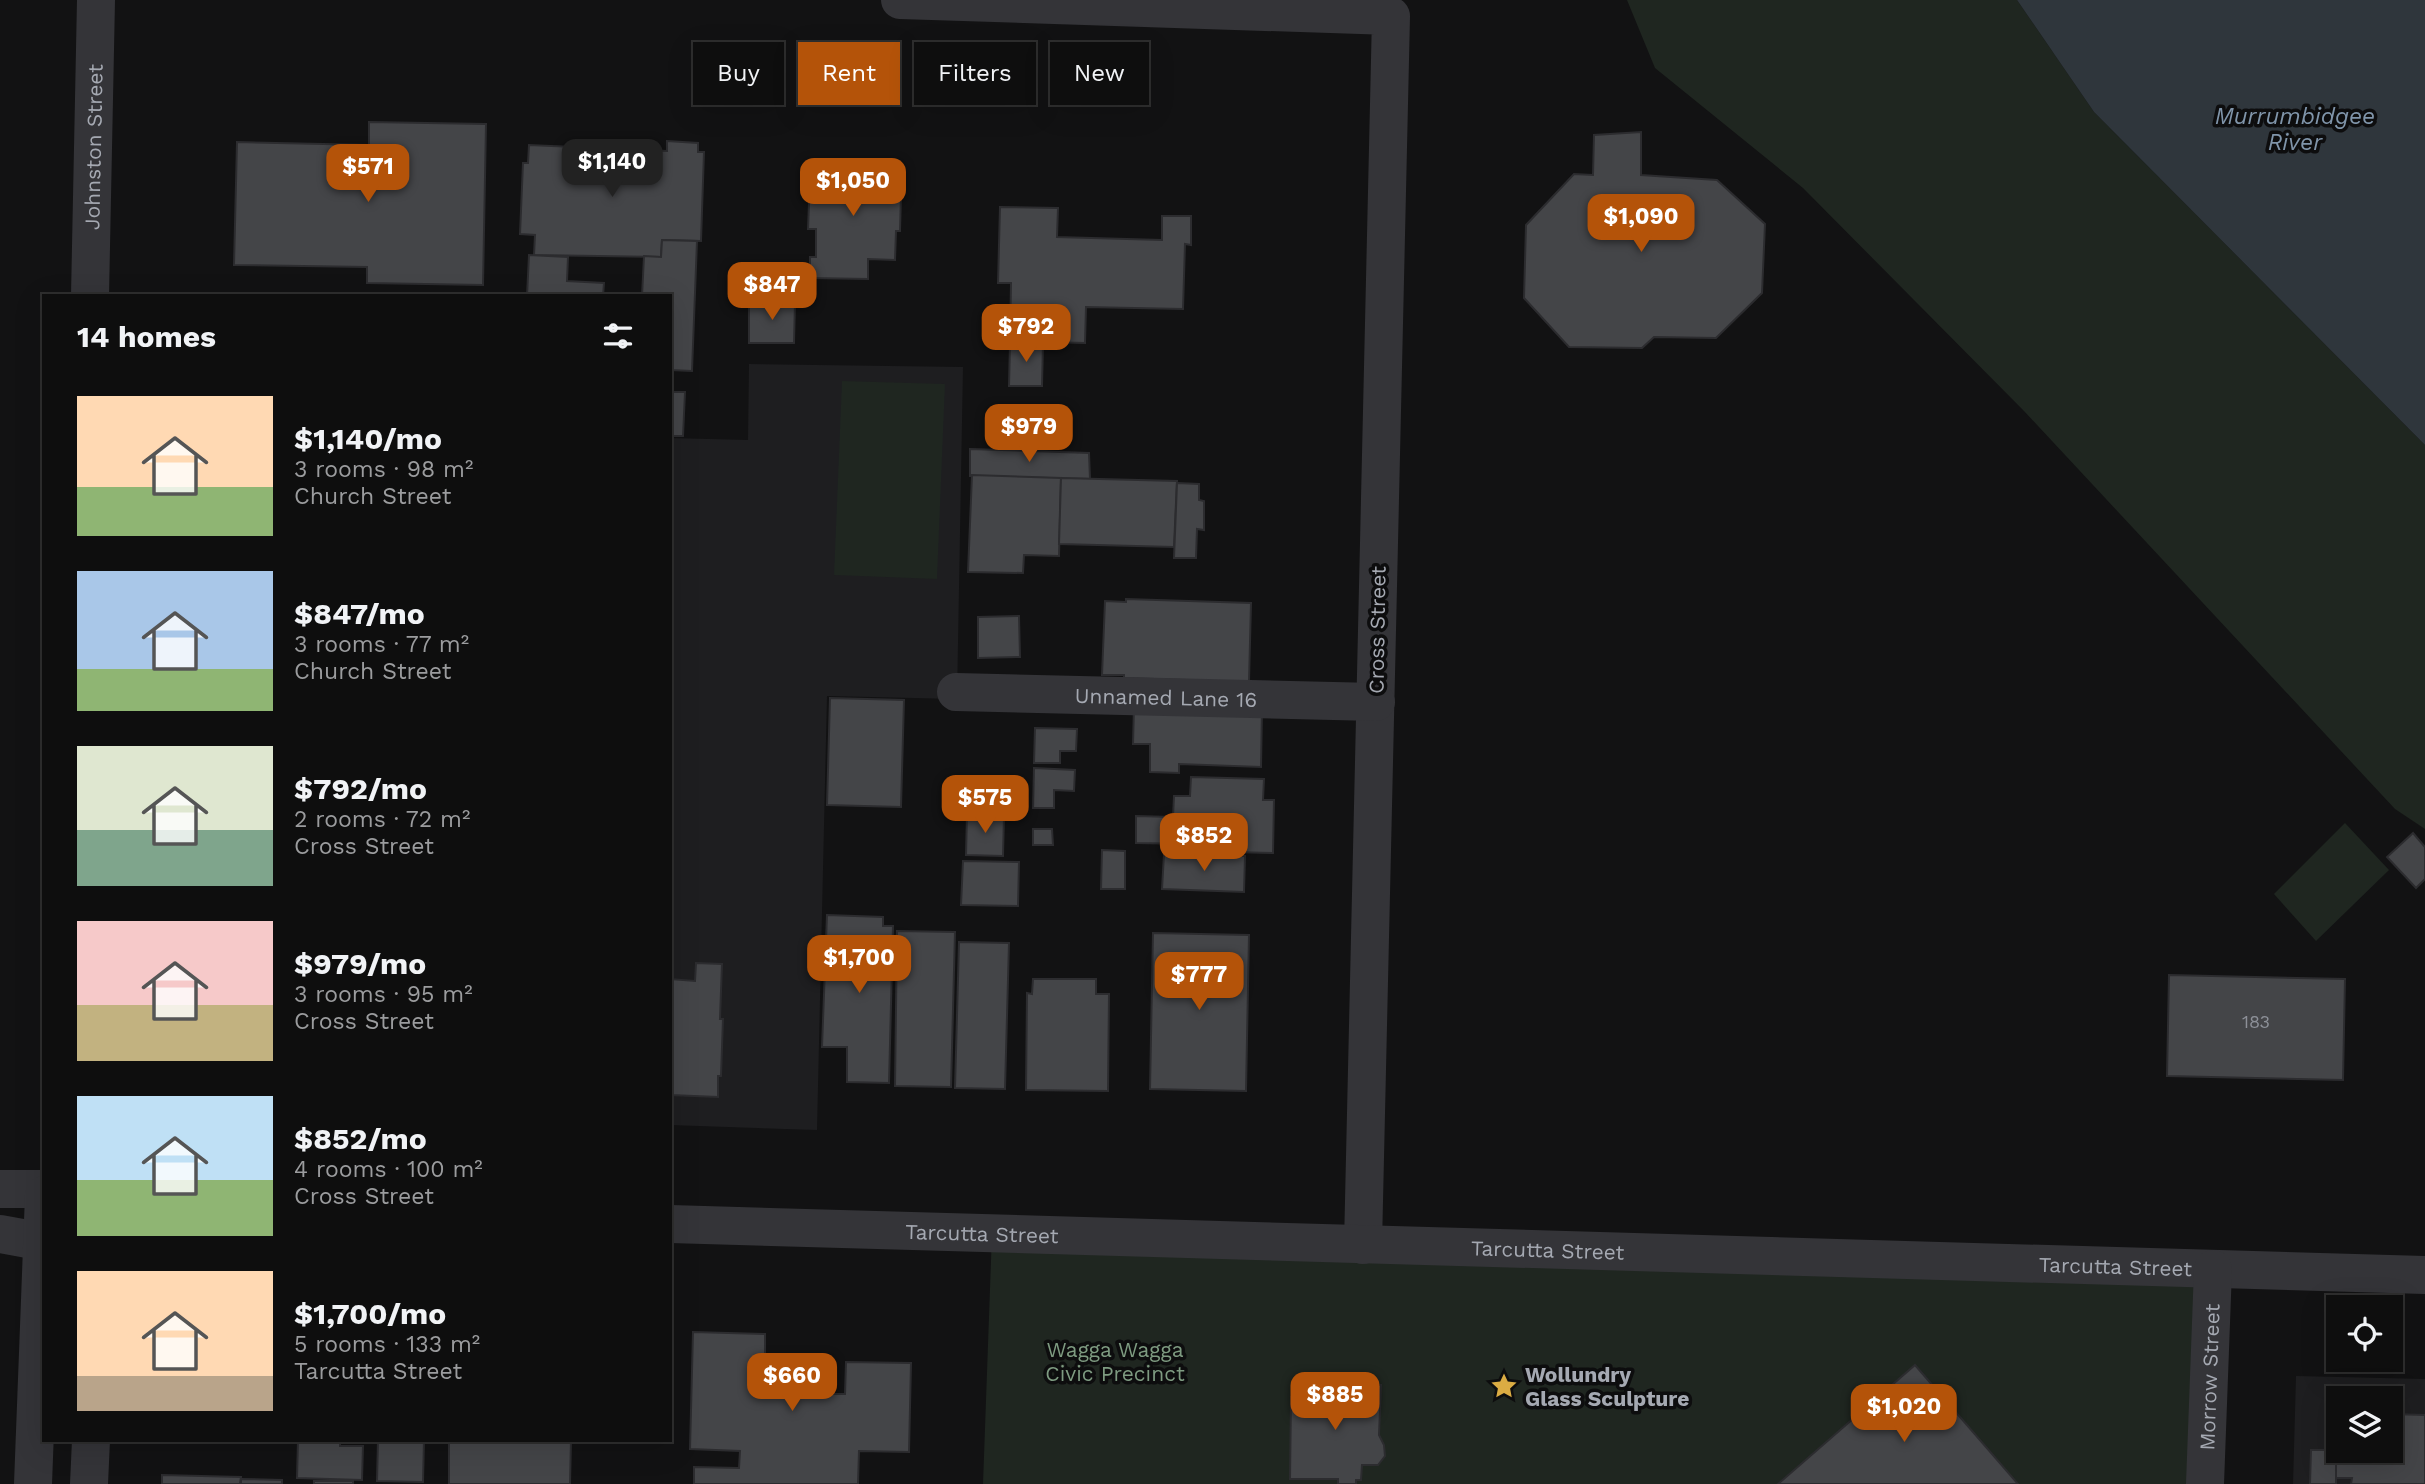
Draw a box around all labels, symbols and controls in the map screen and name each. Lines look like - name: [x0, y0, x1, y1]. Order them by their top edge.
- chip: Buy: [693, 42, 784, 105]
- chip: Rent: [798, 42, 900, 105]
- chip: Filters: [914, 42, 1036, 105]
- chip: New: [1050, 42, 1149, 105]
- street label: Johnston Street: [79, 63, 107, 230]
- water label: Murrumbidgee River: [2215, 103, 2375, 156]
- pin: $1,140: [555, 140, 669, 199]
- pin: $571: [327, 144, 409, 204]
- text: $1,140: [578, 148, 646, 175]
- text: $571: [342, 153, 394, 180]
- pin: $1,050: [796, 158, 910, 218]
- text: $1,050: [816, 167, 890, 194]
- pin: $1,090: [1584, 194, 1698, 254]
- text: $1,090: [1604, 203, 1678, 230]
- pin: $847: [731, 262, 813, 322]
- text: $847: [744, 271, 800, 298]
- pin: $792: [985, 304, 1067, 364]
- text: $792: [998, 313, 1054, 340]
- icon: filters: [599, 317, 637, 355]
- text: 14 homes: [77, 319, 216, 354]
- pin: $979: [988, 405, 1070, 464]
- text: $979: [1001, 413, 1057, 440]
- text: $1,140/mo: [294, 421, 442, 456]
- icon: home: [133, 424, 217, 508]
- text: 3 rooms · 98 m²: [294, 456, 473, 483]
- text: Church Street: [294, 483, 451, 510]
- street label: Cross Street: [1363, 566, 1391, 694]
- text: $847/mo: [294, 596, 425, 631]
- icon: home: [133, 599, 217, 683]
- text: 3 rooms · 77 m²: [294, 631, 469, 658]
- text: Church Street: [294, 658, 451, 685]
- street label: Unnamed Lane 16: [1074, 682, 1257, 712]
- text: $792/mo: [294, 771, 427, 806]
- icon: home: [133, 774, 217, 858]
- pin: $575: [944, 776, 1026, 835]
- text: $575: [958, 784, 1012, 811]
- text: 2 rooms · 72 m²: [294, 806, 470, 833]
- pin: $852: [1163, 814, 1245, 873]
- text: $852: [1176, 822, 1232, 849]
- text: Cross Street: [294, 833, 434, 860]
- pin: $1,700: [802, 936, 916, 995]
- text: $1,700: [823, 944, 895, 971]
- text: $979/mo: [294, 946, 426, 981]
- icon: home: [133, 949, 217, 1033]
- pin: $777: [1158, 953, 1240, 1012]
- text: $777: [1171, 961, 1227, 988]
- text: 3 rooms · 95 m²: [294, 981, 473, 1008]
- text: Cross Street: [294, 1008, 434, 1035]
- house number: 183: [2242, 1011, 2270, 1032]
- text: $852/mo: [294, 1121, 427, 1156]
- icon: home: [133, 1124, 217, 1208]
- text: 4 rooms · 100 m²: [294, 1156, 483, 1183]
- text: Cross Street: [294, 1183, 434, 1210]
- street label: Tarcutta Street: [905, 1218, 1059, 1248]
- street label: Tarcutta Street: [1471, 1235, 1625, 1264]
- street label: Tarcutta Street: [2038, 1251, 2193, 1281]
- map controls: [2326, 1295, 2403, 1463]
- button: locate: [2326, 1295, 2403, 1372]
- text: $1,700/mo: [294, 1296, 446, 1331]
- icon: home: [133, 1299, 217, 1383]
- street label: Morrow Street: [2194, 1303, 2224, 1451]
- text: 5 rooms · 133 m²: [294, 1331, 480, 1358]
- park label: Wagga Wagga Civic Precinct: [1045, 1337, 1185, 1386]
- pin: $660: [751, 1354, 833, 1413]
- text: Tarcutta Street: [294, 1358, 462, 1385]
- text: $660: [763, 1362, 821, 1389]
- place label: Wollundry Glass Sculpture: [1525, 1362, 1689, 1411]
- place icon: Wollundry Glass Sculpture: [1489, 1371, 1519, 1401]
- pin: $885: [1294, 1372, 1376, 1432]
- text: $885: [1307, 1381, 1364, 1408]
- pin: $1,020: [1847, 1384, 1961, 1444]
- button: layers: [2326, 1386, 2403, 1463]
- text: $1,020: [1867, 1393, 1941, 1420]

